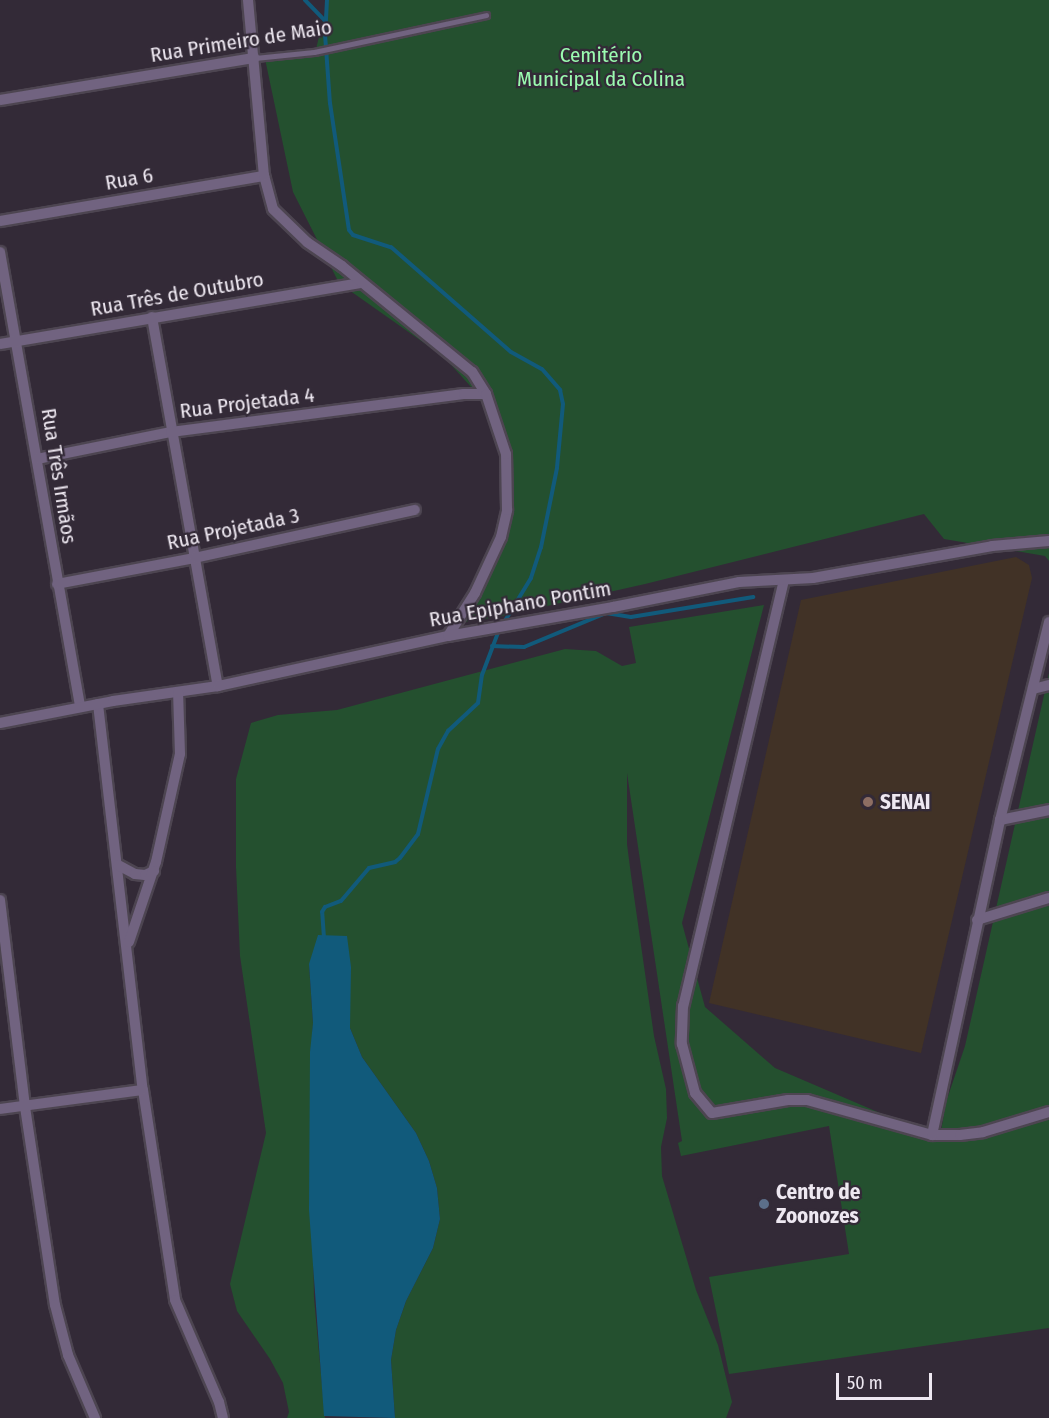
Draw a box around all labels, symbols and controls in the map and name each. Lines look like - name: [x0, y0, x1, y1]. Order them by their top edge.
- street label: Rua Primeiro de Maio: [148, 14, 334, 68]
- park label: Cemitério Municipal da Colina: [517, 42, 685, 92]
- street label: Rua 6: [103, 162, 155, 196]
- street label: Rua Três de Outubro: [88, 266, 266, 322]
- street label: Rua Projetada 4: [178, 382, 316, 424]
- street label: Rua Três Irmãos: [36, 406, 82, 546]
- street label: Rua Projetada 3: [165, 503, 301, 555]
- street label: Rua Epiphano Pontim: [427, 576, 613, 632]
- place label: SENAI: [880, 789, 930, 815]
- marker: SENAI: [861, 795, 875, 809]
- place label: Centro de Zoonozes: [776, 1179, 860, 1229]
- marker: Centro de Zoonozes: [757, 1197, 771, 1211]
- scale bar: [839, 1361, 935, 1399]
- text: 50 m: [847, 1372, 883, 1394]

